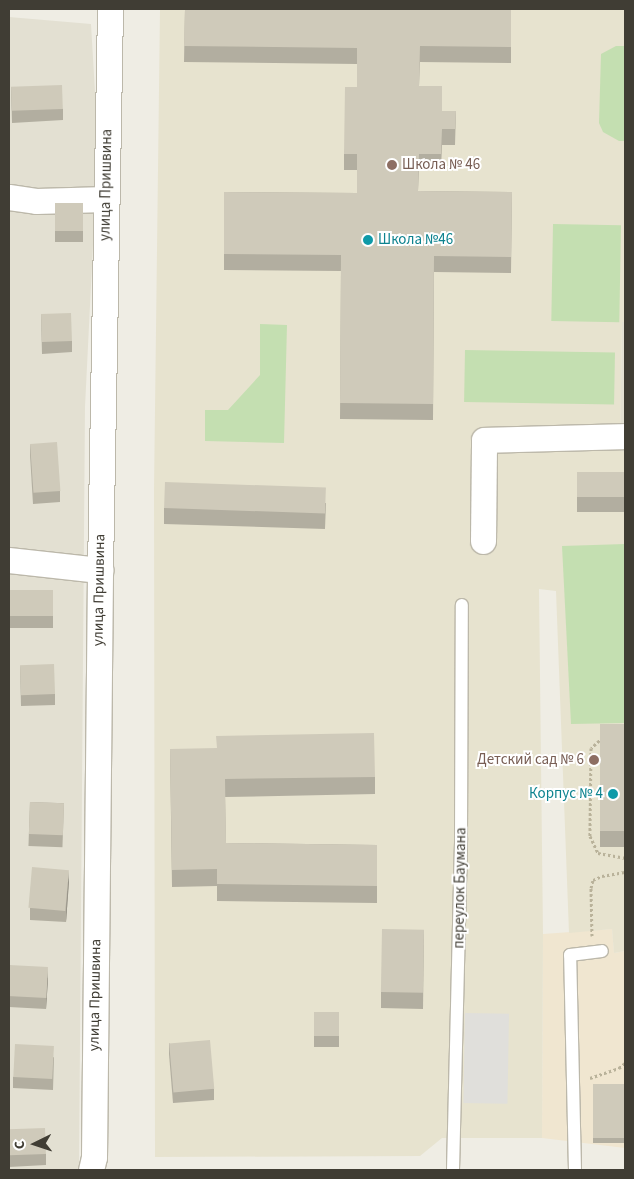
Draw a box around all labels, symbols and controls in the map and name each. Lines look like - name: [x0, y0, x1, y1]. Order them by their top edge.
- street label: улица Пришвина: [96, 129, 116, 241]
- place label: Школа № 46: [402, 156, 480, 174]
- marker: Школа № 46: [386, 159, 398, 171]
- place label: Школа №46: [378, 231, 453, 249]
- marker: Школа №46: [362, 234, 374, 246]
- street label: улица Пришвина: [89, 534, 109, 646]
- place label: Детский сад № 6: [477, 751, 584, 769]
- marker: Детский сад № 6: [588, 754, 600, 766]
- place label: Корпус № 4: [529, 785, 603, 803]
- marker: Корпус № 4: [607, 788, 619, 800]
- street label: переулок Баумана: [450, 827, 470, 949]
- street label: улица Пришвина: [85, 939, 105, 1051]
- north arrow: [10, 1119, 60, 1169]
- text: С: [10, 1140, 30, 1150]

